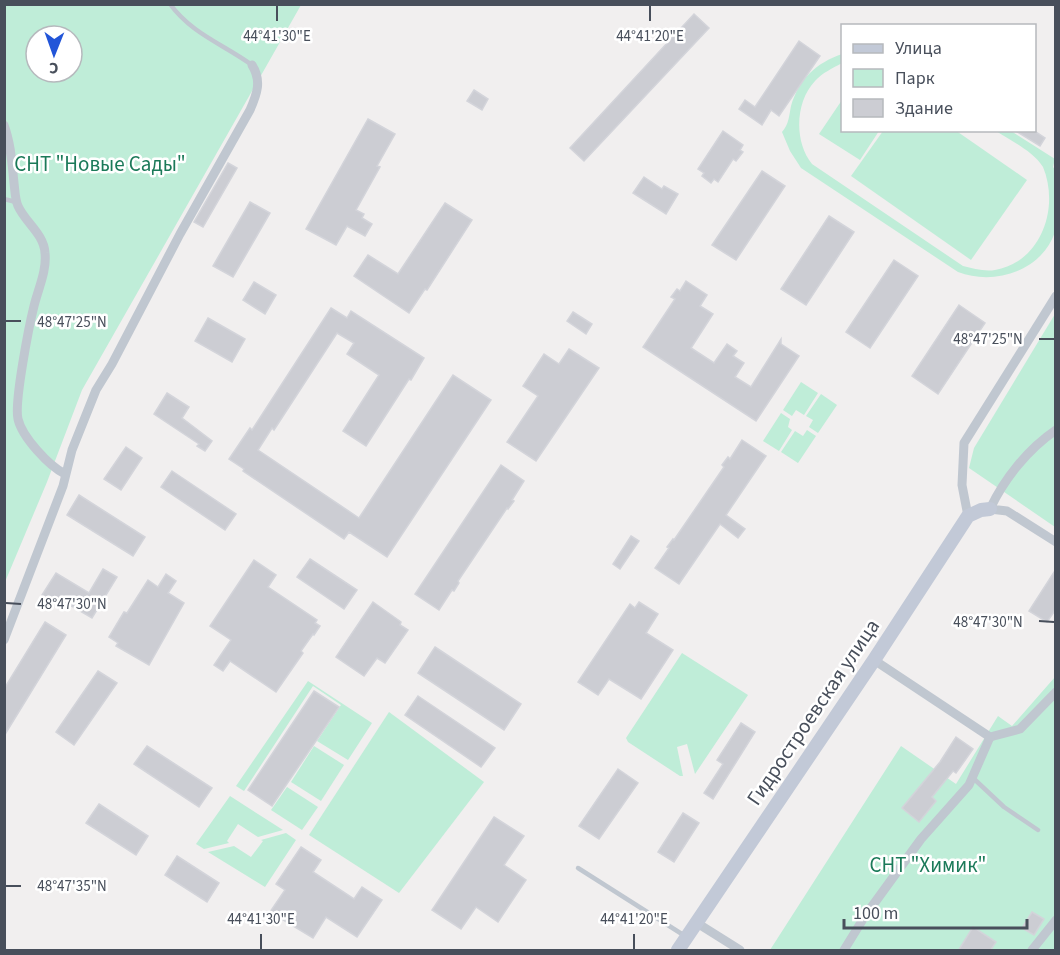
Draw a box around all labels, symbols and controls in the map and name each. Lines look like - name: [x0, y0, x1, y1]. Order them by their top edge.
- north arrow: [24, 24, 84, 84]
- legend: [841, 24, 1036, 132]
- text: 44°41'30"E: [243, 26, 311, 47]
- text: 44°41'20"E: [616, 26, 684, 47]
- text: Улица: [895, 36, 942, 61]
- text: С: [49, 57, 59, 79]
- text: Парк: [895, 66, 935, 91]
- text: Здание: [895, 96, 953, 121]
- park label: СНТ "Новые Сады": [14, 149, 186, 179]
- text: 48°47'25"N: [37, 312, 107, 333]
- text: 48°47'25"N: [953, 329, 1023, 350]
- text: 48°47'30"N: [37, 594, 107, 615]
- text: 48°47'30"N: [953, 612, 1023, 633]
- street label: Гидростроевская улица: [739, 613, 887, 811]
- park label: СНТ "Химик": [869, 850, 987, 880]
- text: 48°47'35"N: [37, 876, 107, 897]
- scale bar: [844, 892, 1027, 930]
- text: 100 m: [853, 901, 898, 926]
- text: 44°41'30"E: [227, 909, 295, 930]
- text: 44°41'20"E: [600, 909, 668, 930]

